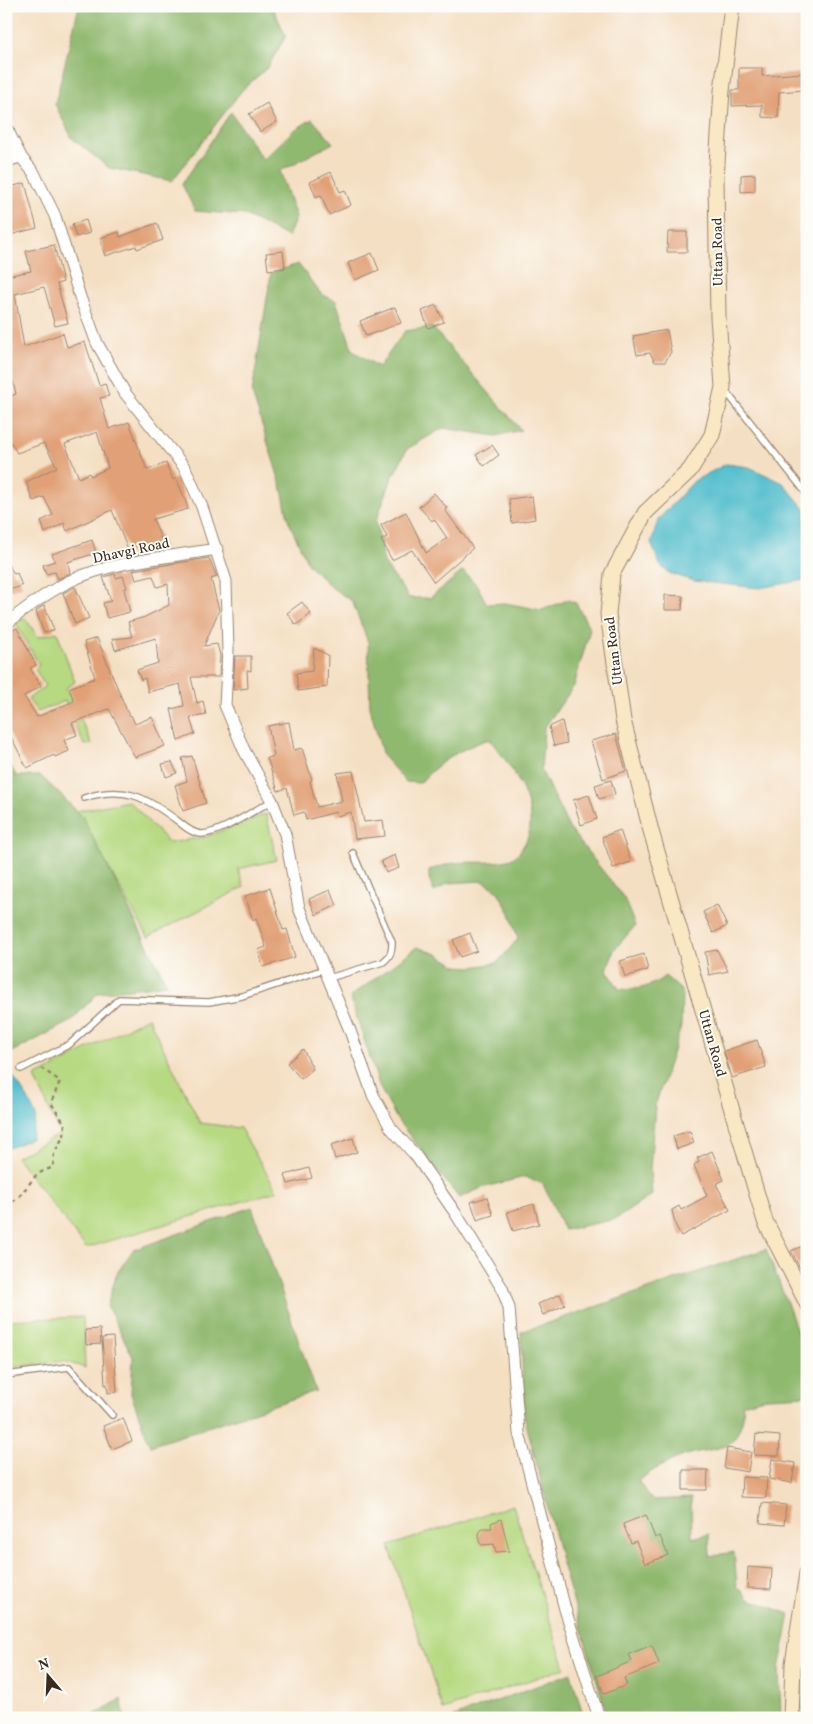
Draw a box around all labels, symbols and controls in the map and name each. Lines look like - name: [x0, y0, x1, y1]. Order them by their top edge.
- street label: Uttan Road: [708, 217, 729, 287]
- street label: Dhavgi Road: [91, 534, 172, 569]
- street label: Uttan Road: [601, 615, 628, 686]
- street label: Uttan Road: [693, 1008, 730, 1079]
- north arrow: [22, 1652, 72, 1702]
- text: N: [36, 1654, 52, 1676]

